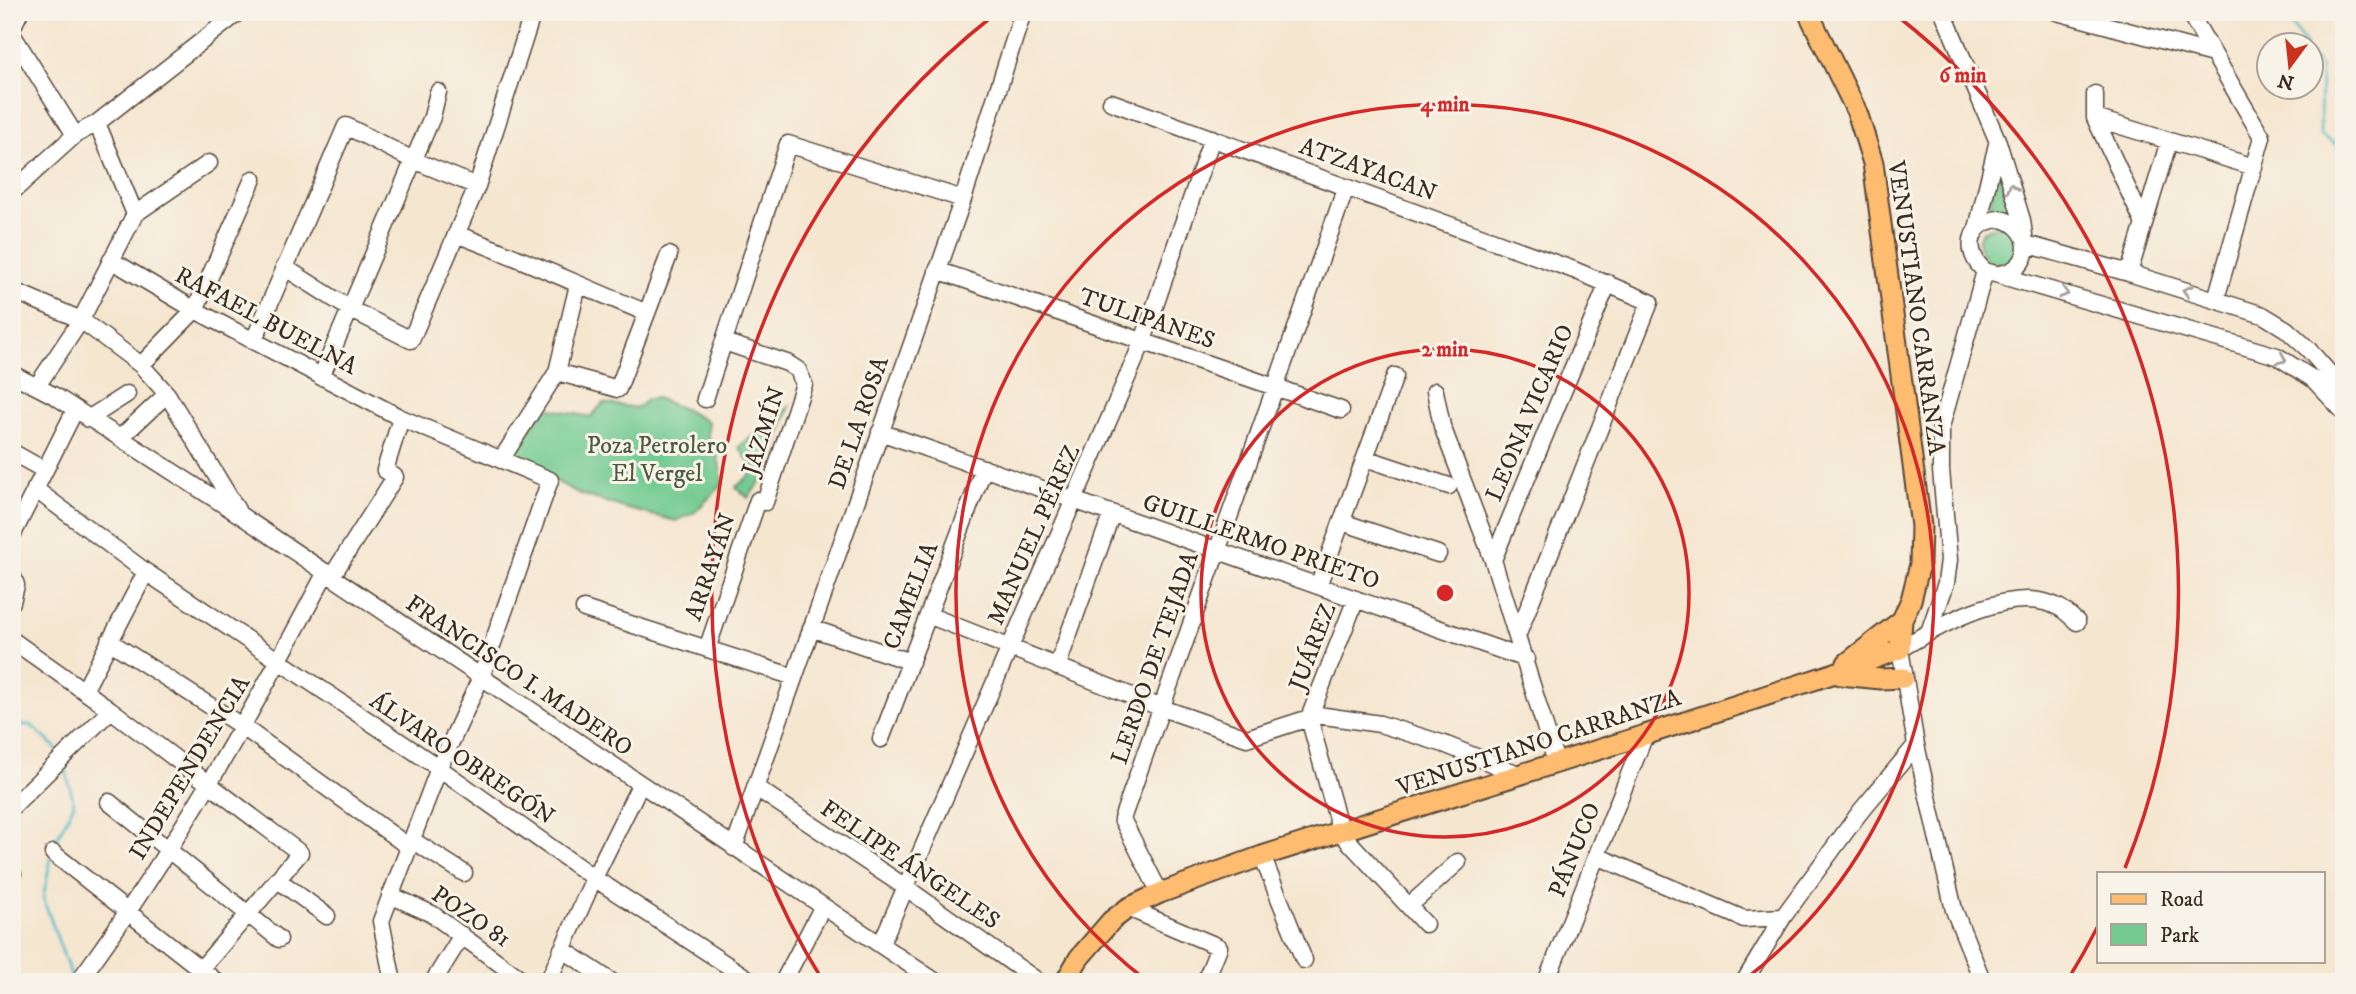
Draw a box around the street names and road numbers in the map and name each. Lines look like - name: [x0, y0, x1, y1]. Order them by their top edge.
- street label: ATZAYACAN: [1295, 131, 1441, 209]
- street label: VENUSTIANO CARRANZA: [1880, 158, 1952, 458]
- street label: RAFAEL BUELNA: [170, 260, 363, 382]
- street label: TULIPANES: [1075, 282, 1219, 356]
- street label: LEONA VICARIO: [1479, 320, 1581, 506]
- street label: DE LA ROSA: [822, 352, 896, 493]
- street label: JAZMÍN: [734, 383, 792, 481]
- street label: MANUEL PÉREZ: [981, 440, 1087, 630]
- street label: GUILLERMO PRIETO: [1139, 487, 1383, 597]
- street label: ARRAYÁN: [678, 509, 743, 625]
- street label: CAMELIA: [877, 537, 945, 654]
- street label: LERDO DE TEJADA: [1105, 547, 1206, 768]
- street label: FRANCISCO I. MADERO: [400, 589, 638, 763]
- street label: JUÁREZ: [1281, 599, 1343, 697]
- street label: INDEPENDENCIA: [123, 670, 257, 866]
- street label: VENUSTIANO CARRANZA: [1392, 683, 1685, 803]
- street label: ÁLVARO OBREGÓN: [364, 685, 561, 832]
- street label: FELIPE ÁNGELES: [814, 793, 1006, 936]
- street label: PÁNUCO: [1542, 798, 1608, 902]
- street label: POZO 81: [426, 880, 516, 954]

